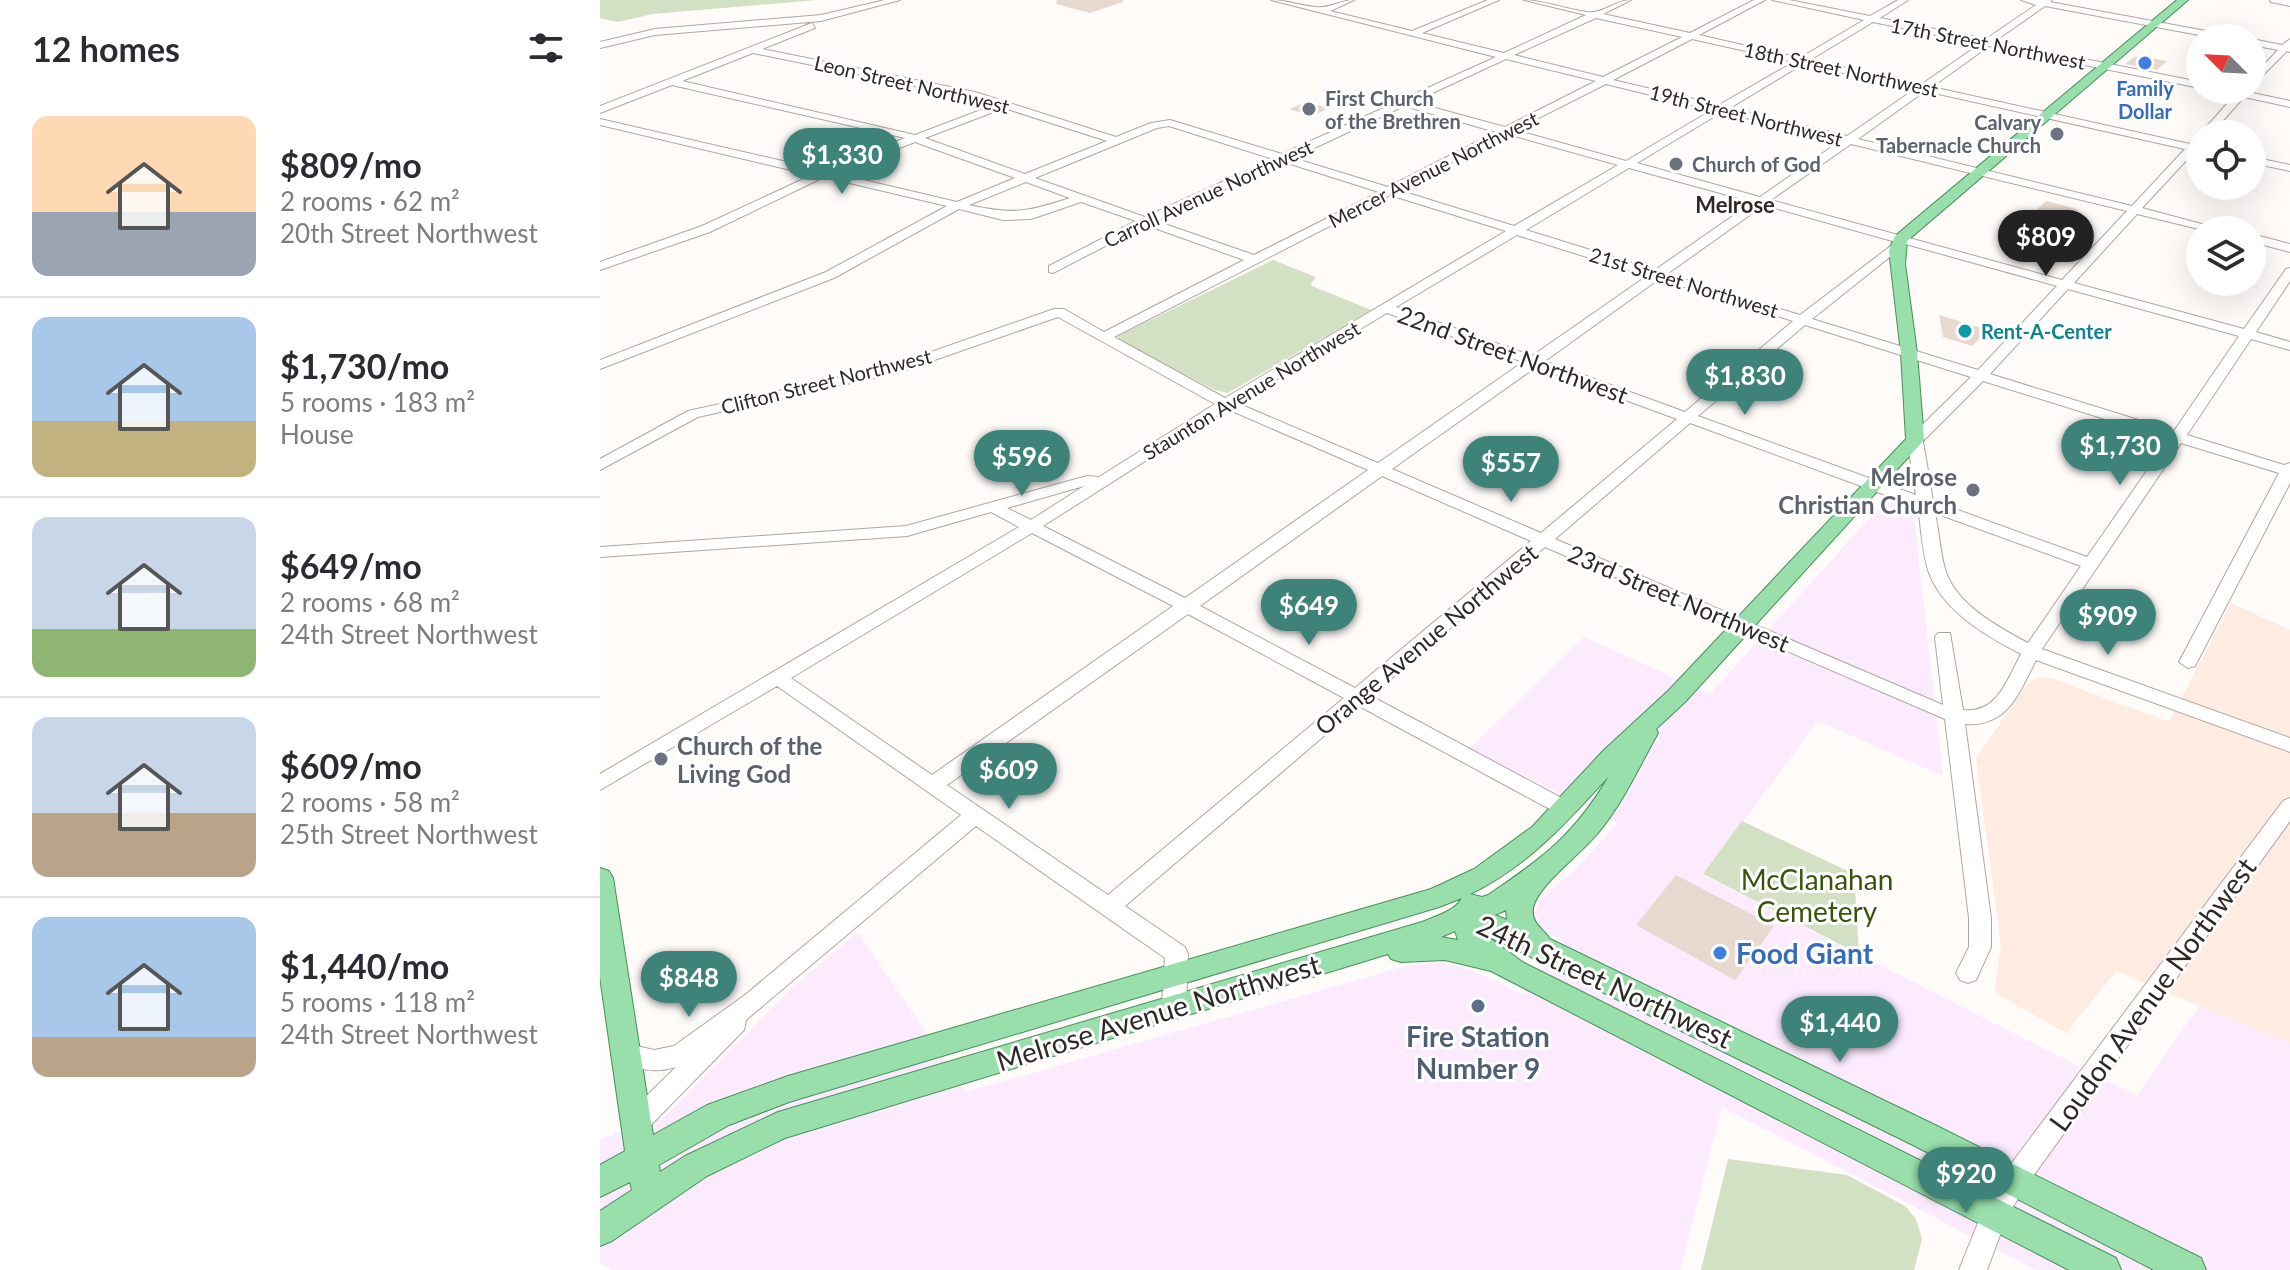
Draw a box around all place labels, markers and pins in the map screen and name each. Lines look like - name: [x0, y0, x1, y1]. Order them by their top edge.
- marker: Family Dollar: [2136, 54, 2154, 72]
- place label: Family Dollar: [2116, 76, 2174, 123]
- place label: First Church of the Brethren: [1325, 86, 1461, 133]
- marker: First Church of the Brethren: [1300, 100, 1318, 118]
- place label: Calvary Tabernacle Church: [1876, 110, 2041, 157]
- marker: Calvary Tabernacle Church: [2048, 125, 2066, 143]
- pin: $1,330: [777, 128, 907, 196]
- place label: Church of God: [1692, 152, 1821, 176]
- marker: Church of God: [1667, 155, 1685, 173]
- pin: $809: [1999, 210, 2093, 278]
- place label: Rent-A-Center: [1981, 319, 2112, 343]
- marker: Rent-A-Center: [1956, 322, 1974, 340]
- pin: $1,830: [1680, 349, 1810, 417]
- pin: $1,730: [2055, 419, 2185, 487]
- pin: $596: [975, 430, 1069, 498]
- pin: $557: [1464, 436, 1558, 504]
- place label: Melrose Christian Church: [1778, 462, 1957, 519]
- marker: Melrose Christian Church: [1964, 481, 1982, 499]
- pin: $649: [1262, 579, 1356, 647]
- pin: $909: [2061, 589, 2155, 657]
- place label: Church of the Living God: [677, 731, 822, 788]
- pin: $609: [962, 743, 1056, 811]
- marker: Church of the Living God: [652, 750, 670, 768]
- place label: Food Giant: [1736, 936, 1874, 970]
- marker: Food Giant: [1711, 944, 1729, 962]
- pin: $848: [642, 951, 736, 1019]
- pin: $1,440: [1775, 996, 1905, 1064]
- marker: Fire Station Number 9: [1469, 997, 1487, 1015]
- place label: Fire Station Number 9: [1406, 1019, 1550, 1085]
- pin: $920: [1919, 1147, 2013, 1215]

